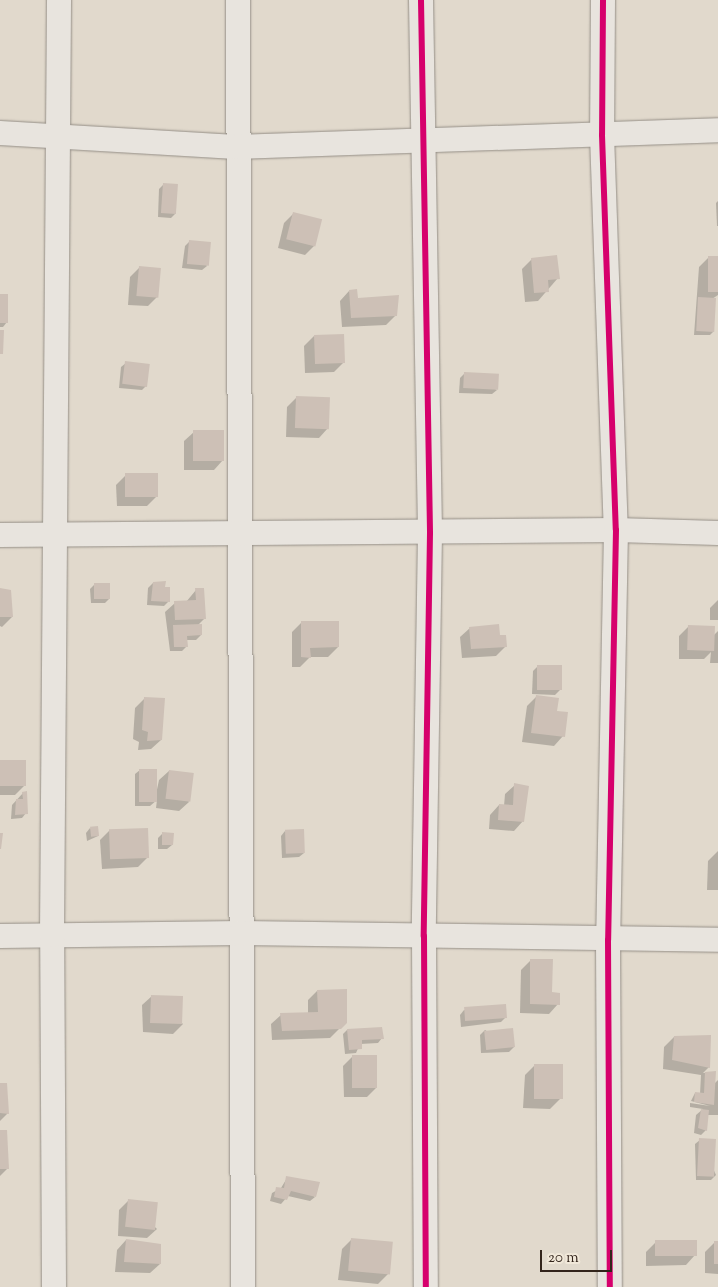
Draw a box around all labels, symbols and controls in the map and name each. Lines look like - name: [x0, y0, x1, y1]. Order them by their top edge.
- scale bar: [543, 1240, 616, 1272]
- text: 20 m: [548, 1248, 579, 1269]

